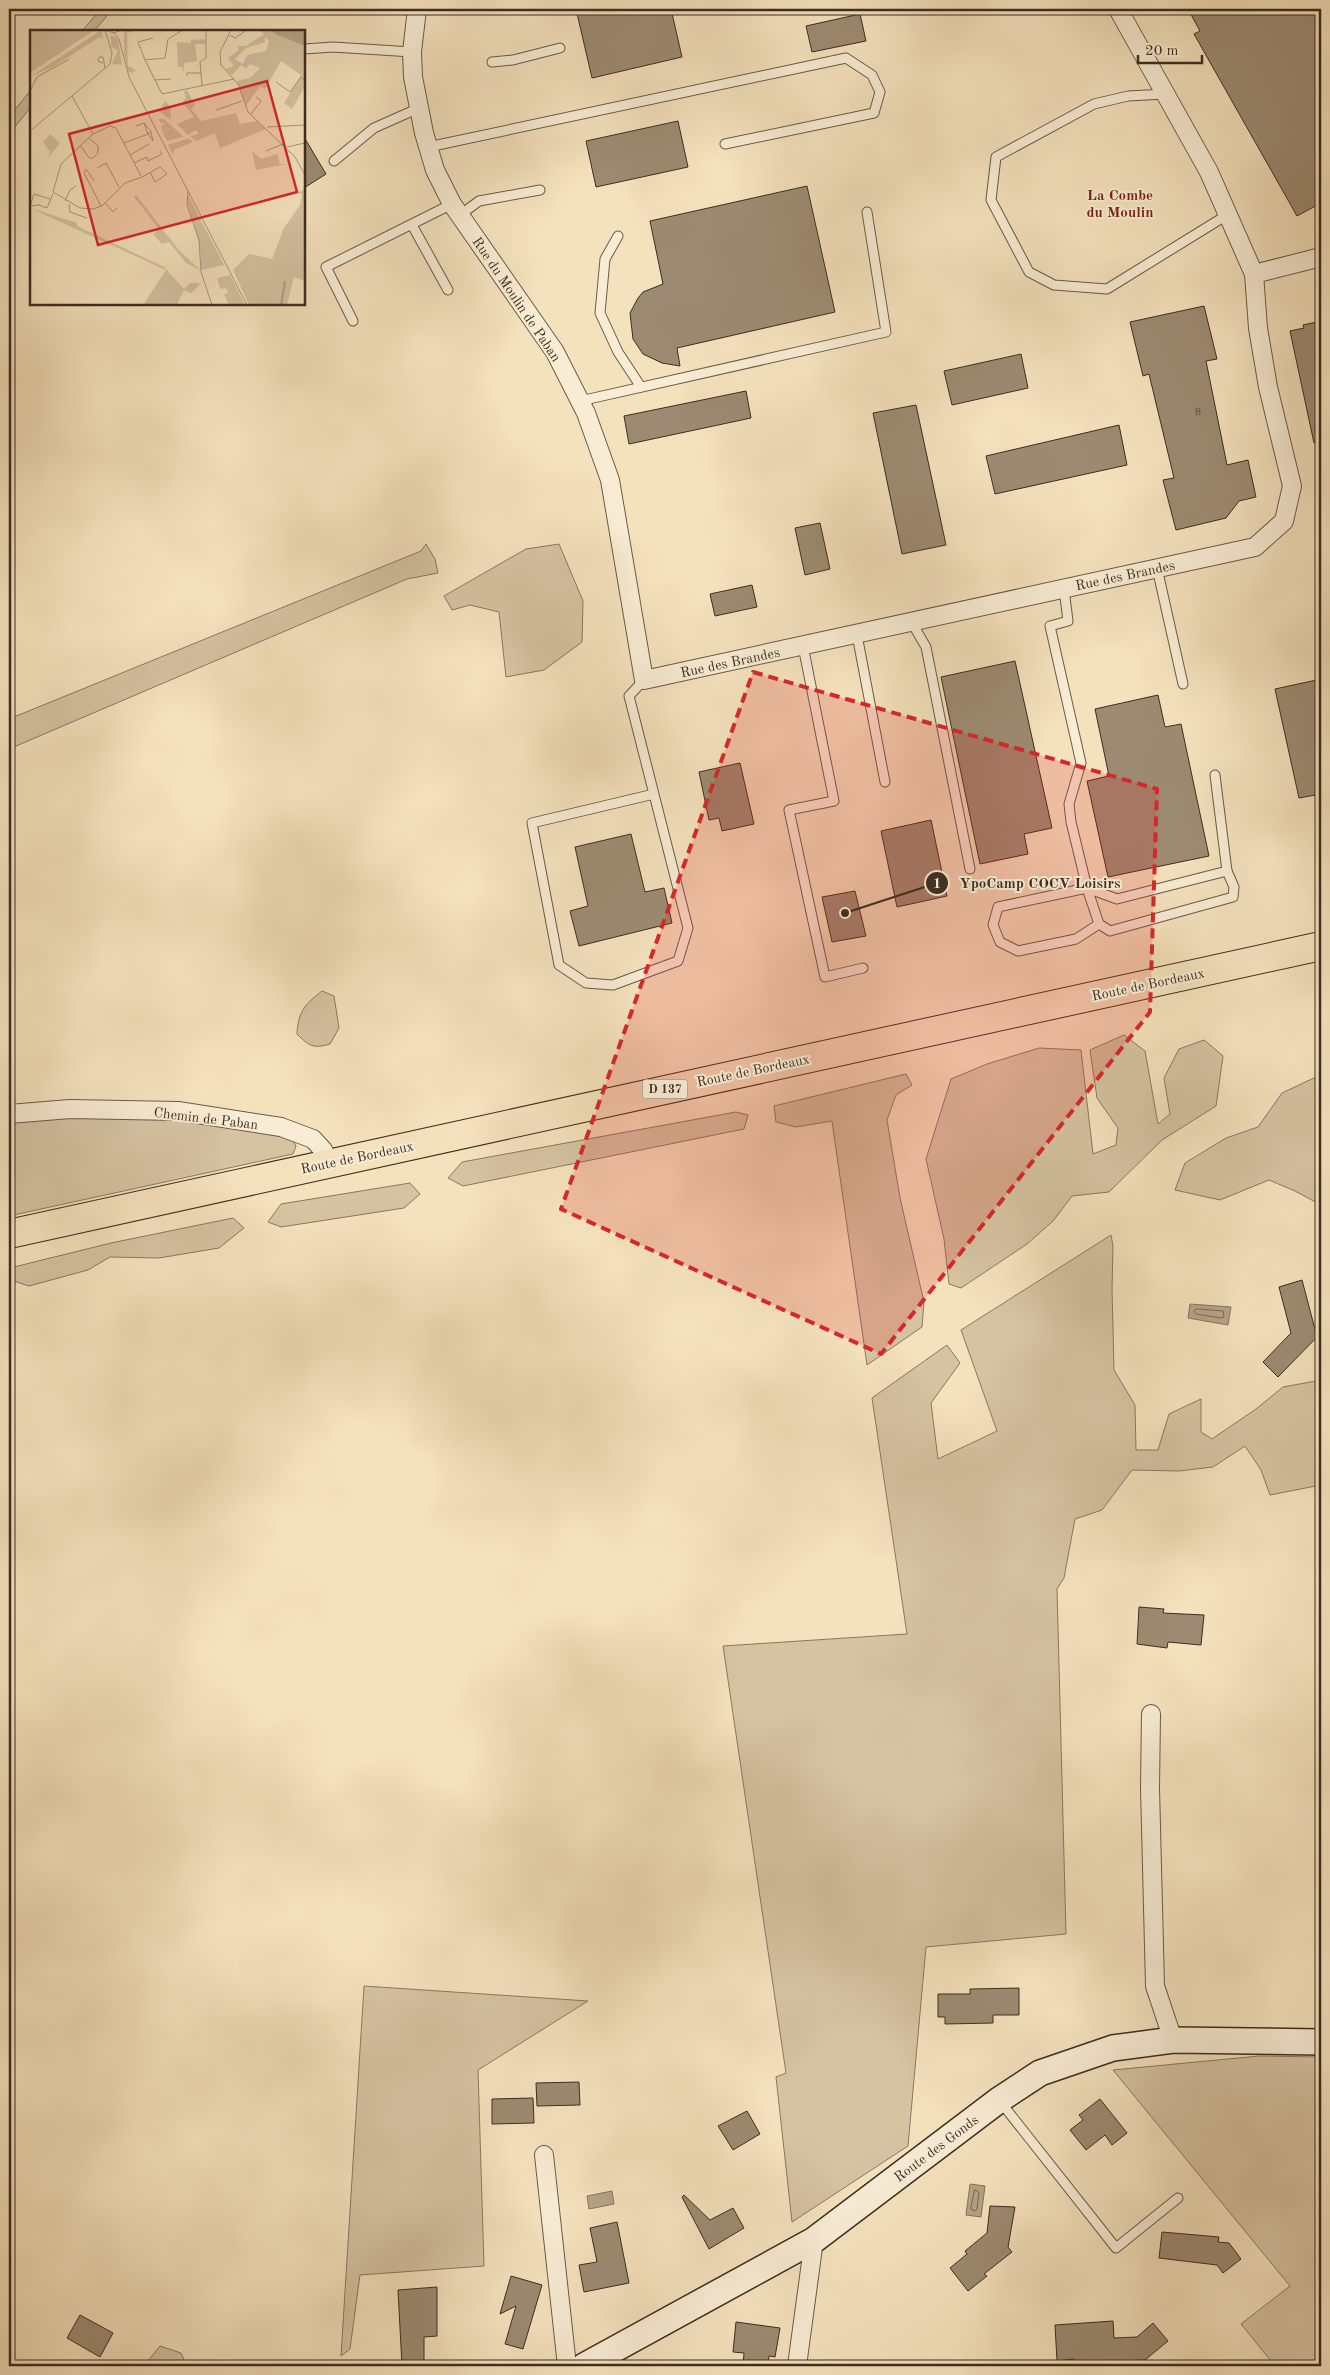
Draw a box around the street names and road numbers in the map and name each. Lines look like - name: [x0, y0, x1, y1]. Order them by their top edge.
- street label: Rue du Moulin de Paban: [469, 235, 563, 365]
- street label: Rue des Brandes: [1074, 559, 1176, 593]
- street label: Rue des Brandes: [679, 646, 781, 680]
- street label: Route de Bordeaux: [1090, 966, 1206, 1004]
- street label: Route de Bordeaux: [695, 1052, 811, 1090]
- road number: D 137: [642, 1080, 688, 1098]
- street label: Chemin de Paban: [153, 1106, 259, 1132]
- street label: Route de Bordeaux: [299, 1139, 415, 1177]
- street label: Route des Gonds: [892, 2113, 981, 2185]

